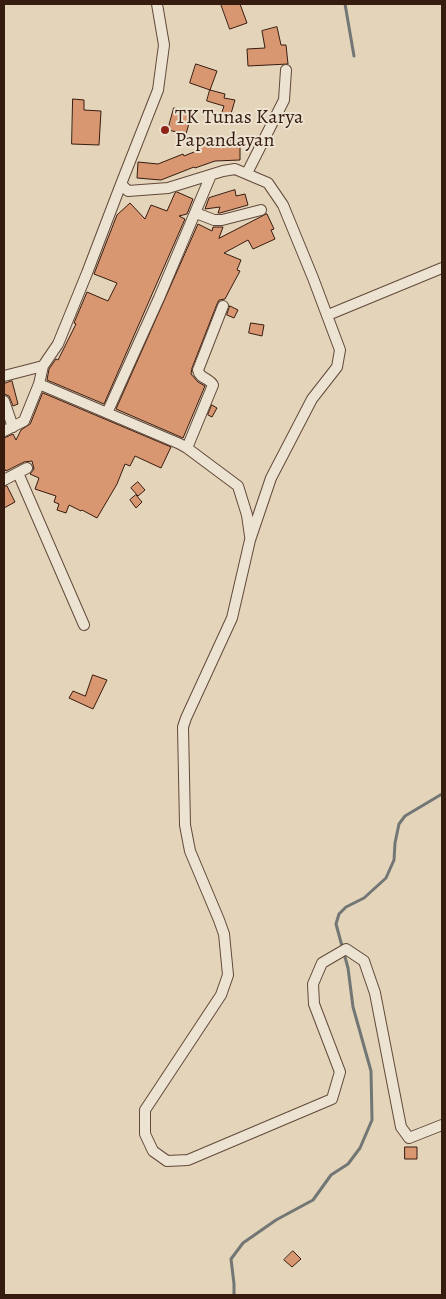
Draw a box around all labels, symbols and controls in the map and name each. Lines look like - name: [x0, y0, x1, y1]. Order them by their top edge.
- place label: TK Tunas Karya Papandayan: [175, 106, 303, 153]
- marker: TK Tunas Karya Papandayan: [159, 124, 171, 136]

